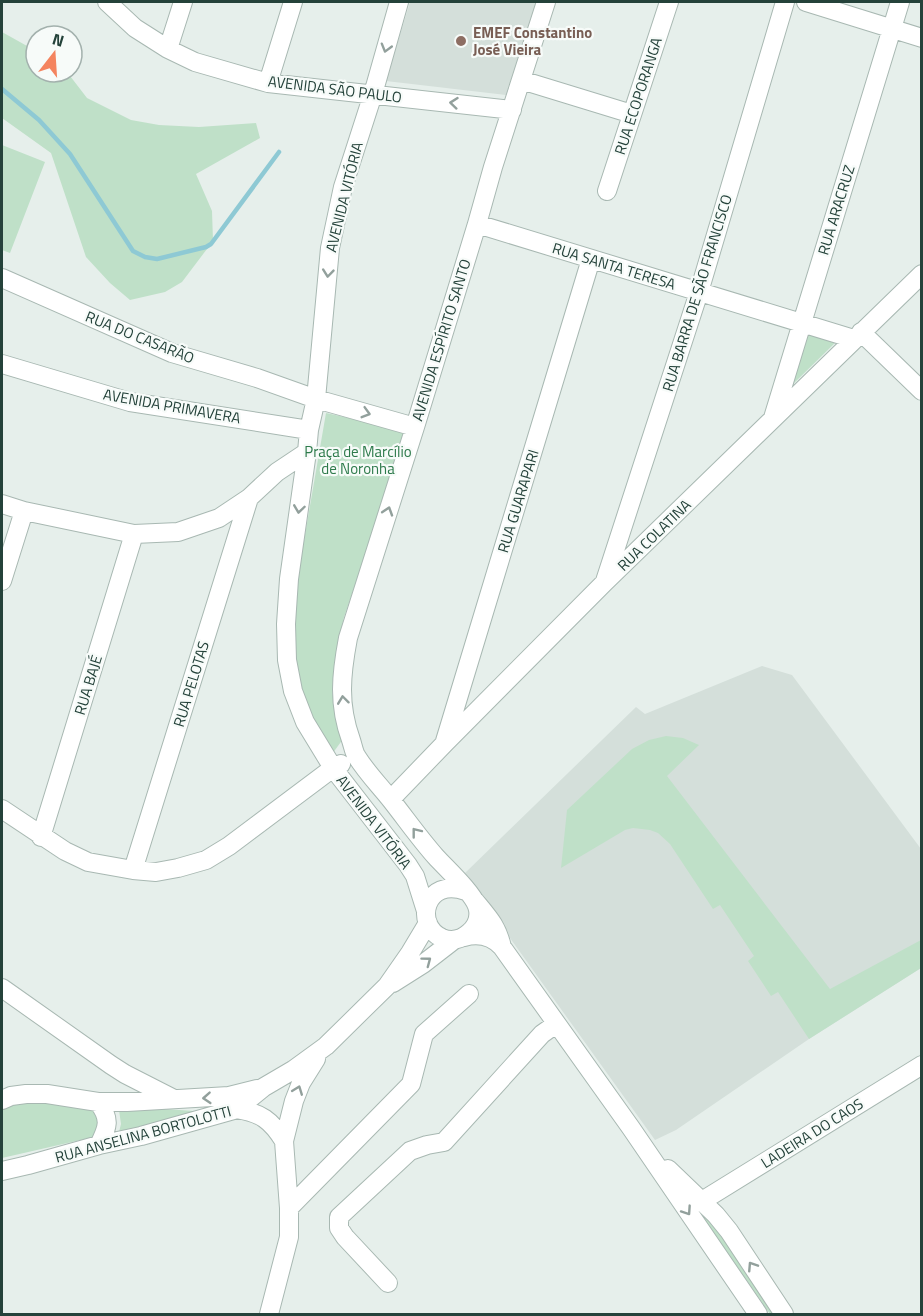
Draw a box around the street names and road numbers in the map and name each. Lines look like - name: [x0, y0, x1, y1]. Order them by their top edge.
- street label: RUA ECOPORANGA: [608, 34, 668, 158]
- street label: AVENIDA SÃO PAULO: [267, 69, 403, 109]
- street label: AVENIDA VITÓRIA: [319, 139, 369, 255]
- street label: RUA ARACRUZ: [811, 162, 861, 258]
- street label: RUA BARRA DE SÃO FRANCISCO: [656, 192, 738, 394]
- street label: RUA SANTA TERESA: [549, 236, 679, 296]
- street label: AVENIDA ESPÍRITO SANTO: [405, 256, 477, 424]
- street label: RUA DO CASARÃO: [82, 305, 198, 369]
- street label: AVENIDA PRIMAVERA: [101, 383, 243, 429]
- street label: RUA GUARAPARI: [491, 446, 545, 556]
- street label: RUA COLATINA: [612, 494, 696, 576]
- street label: RUA PELOTAS: [167, 638, 215, 730]
- street label: RUA BAJÉ: [68, 652, 108, 718]
- street label: AVENIDA VITÓRIA: [331, 770, 417, 874]
- street label: LADEIRA DO CAOS: [756, 1092, 868, 1174]
- street label: RUA ANSELINA BORTOLOTTI: [52, 1099, 234, 1169]

